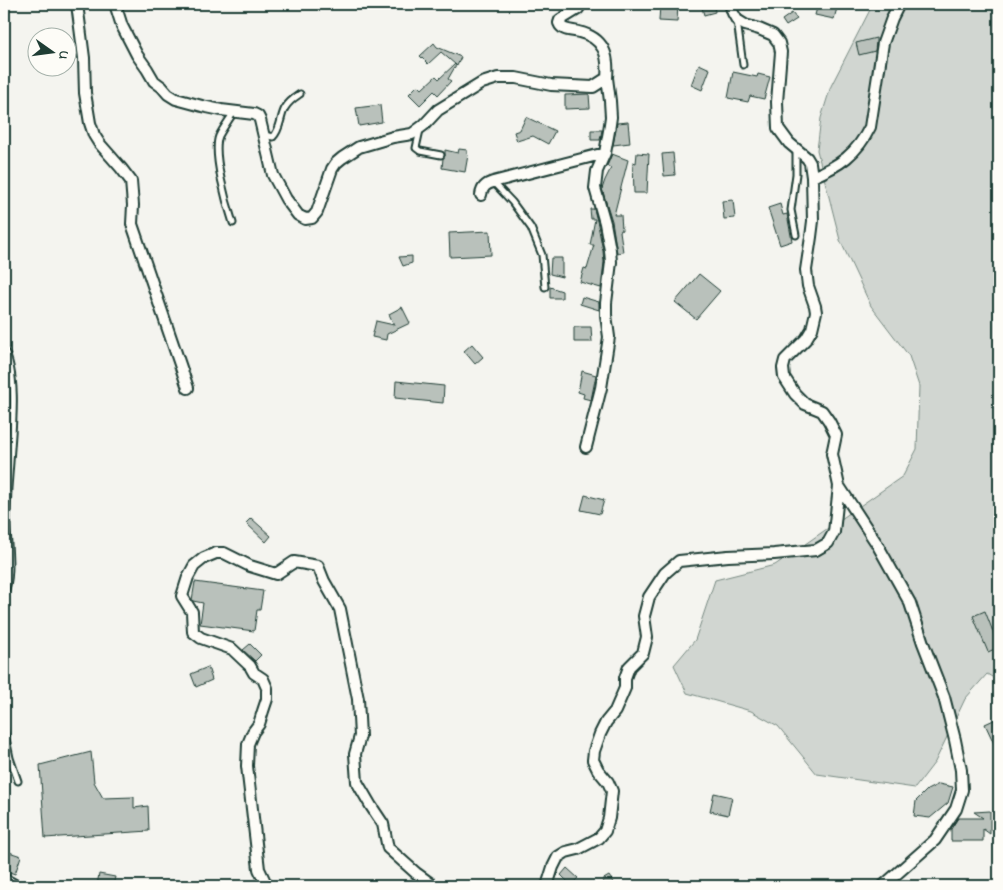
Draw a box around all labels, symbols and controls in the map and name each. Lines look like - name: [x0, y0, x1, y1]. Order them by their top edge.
- north arrow: [28, 28, 78, 78]
- text: U: [52, 48, 74, 62]

